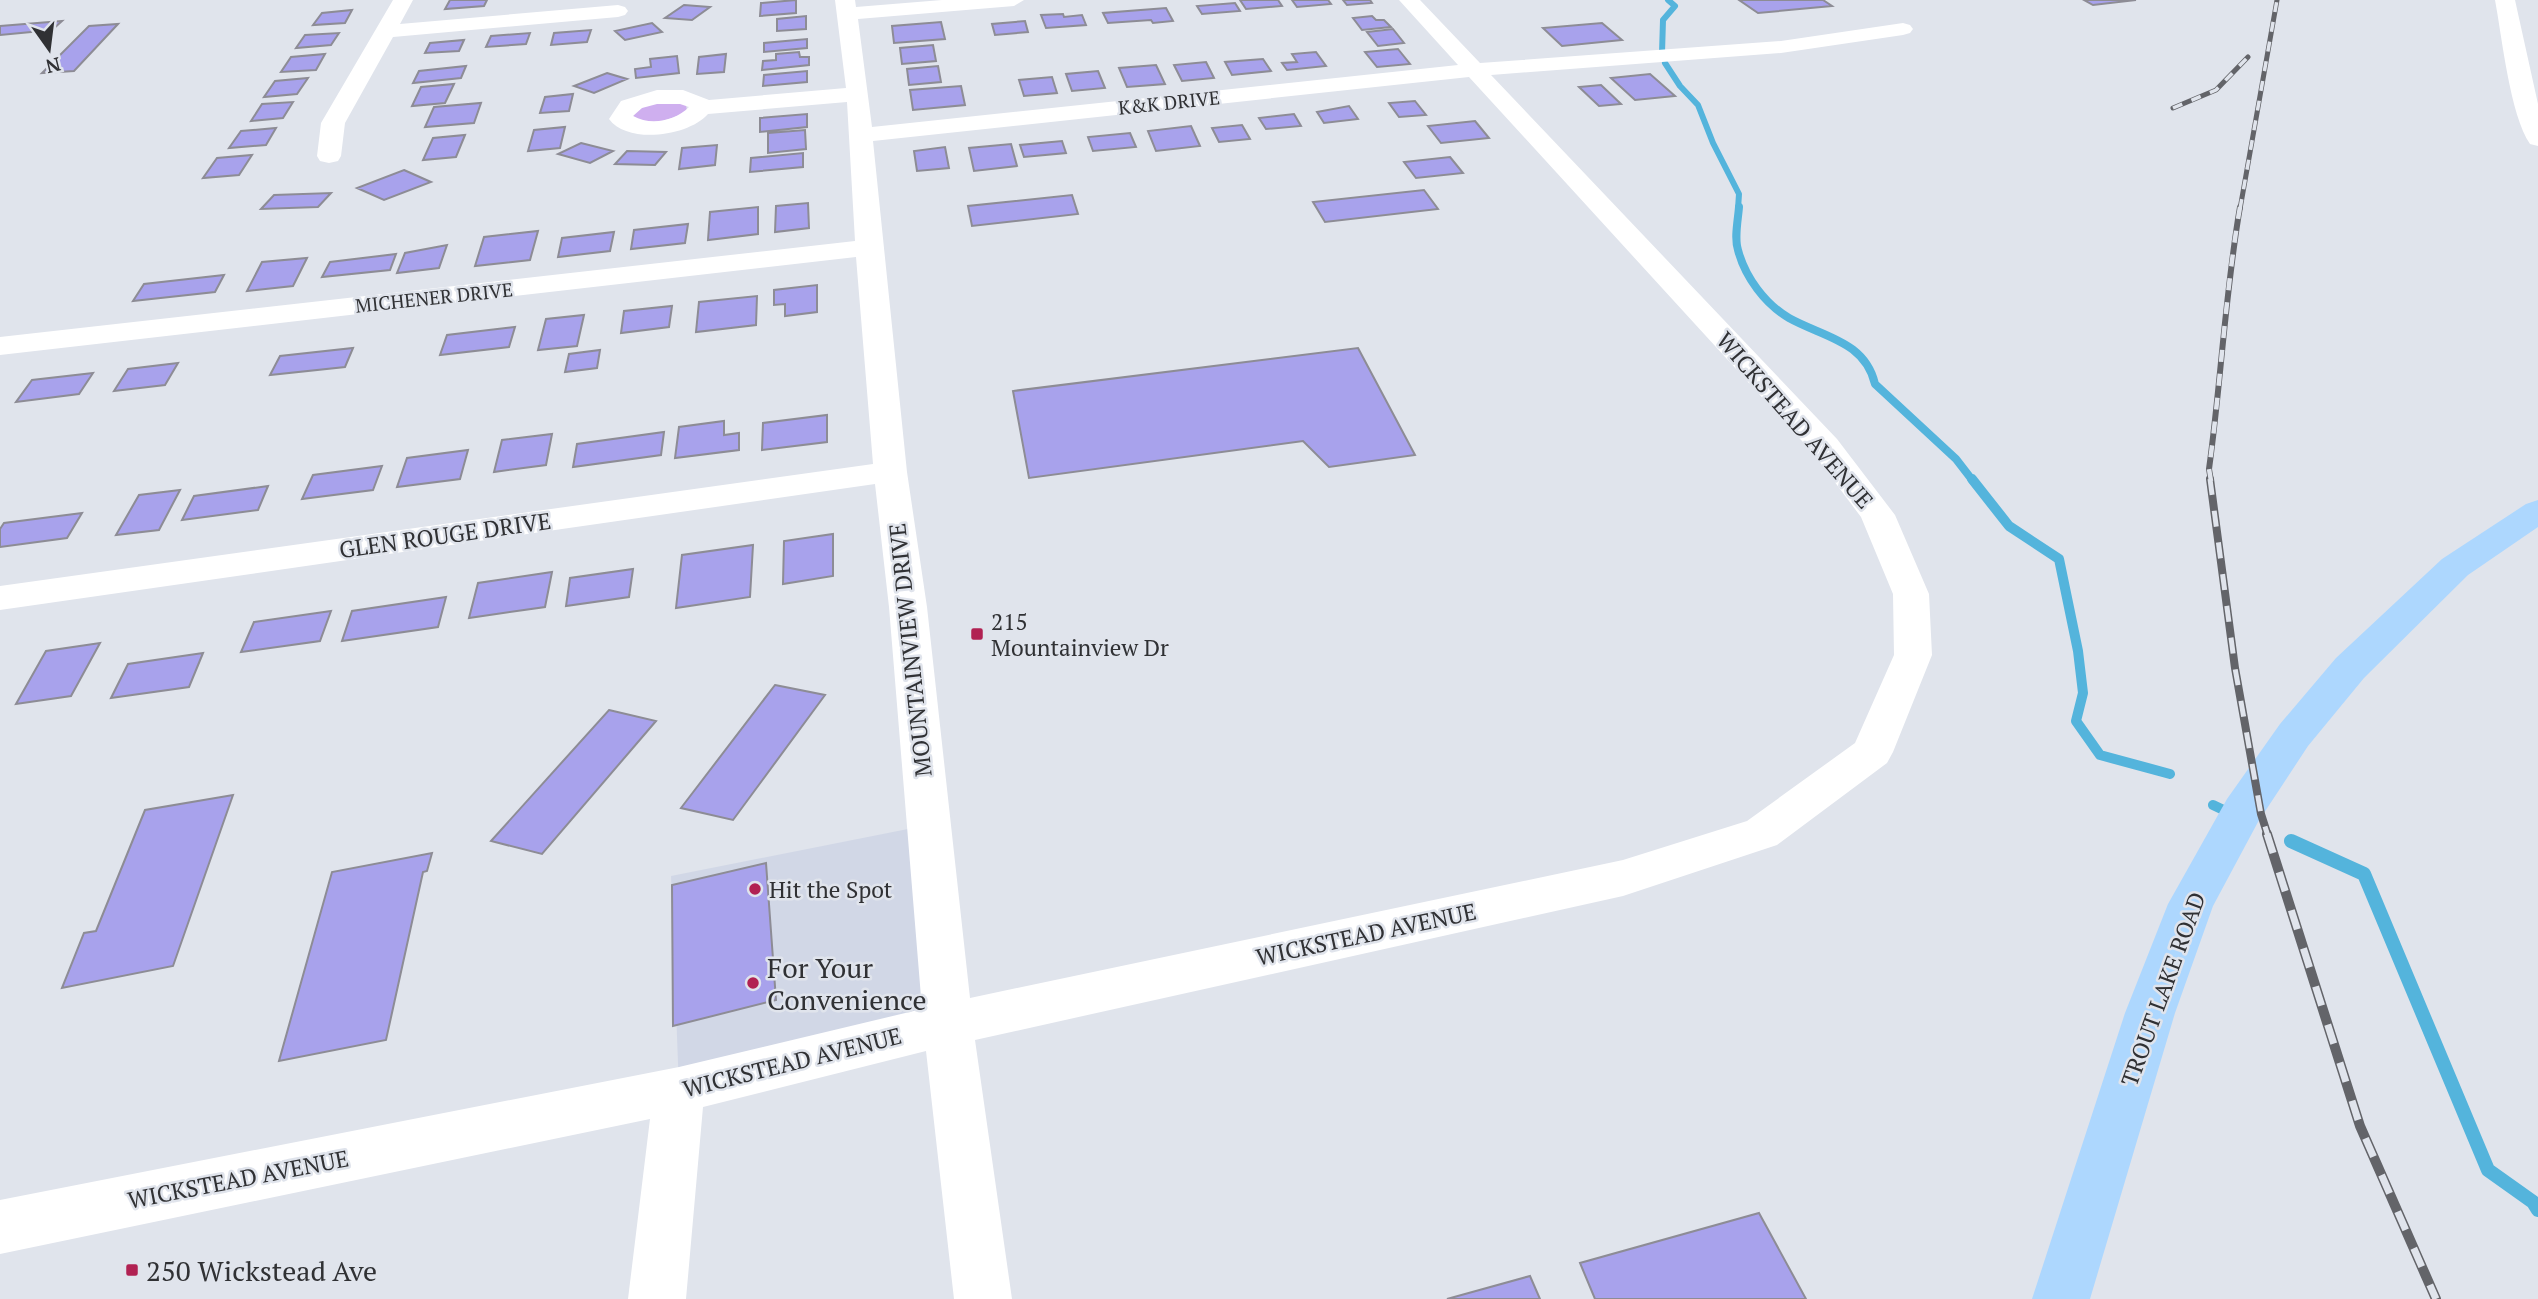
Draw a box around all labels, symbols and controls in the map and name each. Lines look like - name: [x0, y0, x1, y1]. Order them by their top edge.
- north arrow: [14, 14, 84, 84]
- text: N: [43, 52, 63, 80]
- street label: K&K DRIVE: [1117, 84, 1221, 120]
- street label: MICHENER DRIVE: [354, 276, 514, 318]
- street label: WICKSTEAD AVENUE: [1710, 325, 1880, 515]
- street label: GLEN ROUGE DRIVE: [337, 505, 553, 565]
- street label: MOUNTAINVIEW DRIVE: [881, 522, 939, 778]
- place label: 215 Mountainview Dr: [991, 606, 1169, 663]
- marker: 215 Mountainview Dr: [969, 626, 985, 642]
- place label: Hit the Spot: [769, 874, 893, 905]
- marker: Hit the Spot: [747, 881, 763, 897]
- street label: TROUT LAKE ROAD: [2113, 888, 2213, 1090]
- street label: WICKSTEAD AVENUE: [1253, 896, 1479, 972]
- place label: For Your Convenience: [767, 949, 927, 1018]
- marker: For Your Convenience: [745, 975, 761, 991]
- street label: WICKSTEAD AVENUE: [679, 1020, 905, 1104]
- street label: WICKSTEAD AVENUE: [125, 1142, 351, 1216]
- place label: 250 Wickstead Ave: [146, 1252, 377, 1289]
- marker: 250 Wickstead Ave: [124, 1262, 140, 1278]

